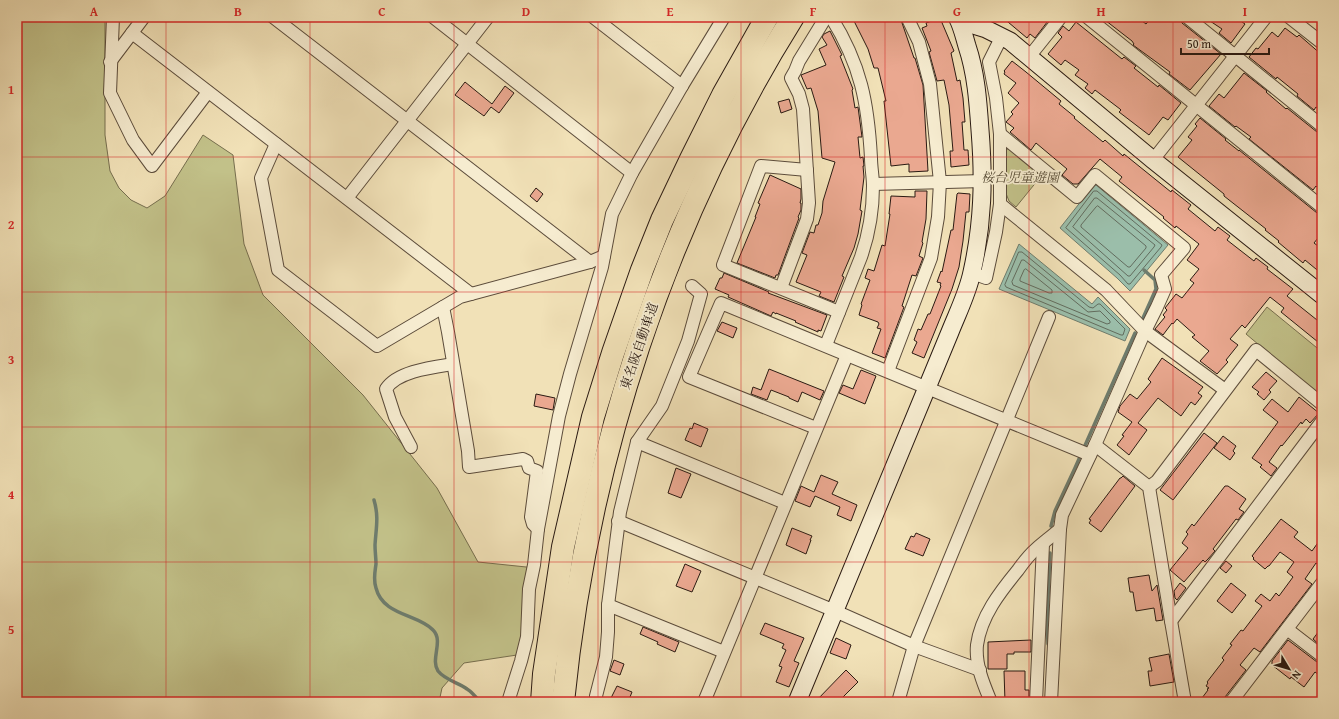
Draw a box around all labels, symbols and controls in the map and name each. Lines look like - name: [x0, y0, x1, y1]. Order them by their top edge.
- text: A: [90, 2, 99, 21]
- text: B: [234, 2, 242, 21]
- text: C: [378, 2, 386, 21]
- text: D: [522, 2, 530, 21]
- text: E: [667, 2, 674, 21]
- text: F: [810, 2, 817, 21]
- text: G: [953, 2, 961, 21]
- text: H: [1096, 2, 1106, 21]
- text: I: [1243, 2, 1247, 21]
- scale bar: [1181, 30, 1269, 56]
- text: 50 m: [1187, 35, 1211, 52]
- text: 1: [8, 80, 14, 99]
- park label: 桜台児童遊園: [981, 168, 1061, 187]
- text: 2: [8, 215, 15, 234]
- street label: 東名阪自動車道: [615, 300, 663, 392]
- text: 3: [8, 350, 14, 369]
- text: 4: [8, 485, 15, 504]
- text: 5: [8, 620, 15, 639]
- north arrow: [1269, 649, 1309, 689]
- text: N: [1288, 667, 1305, 683]

